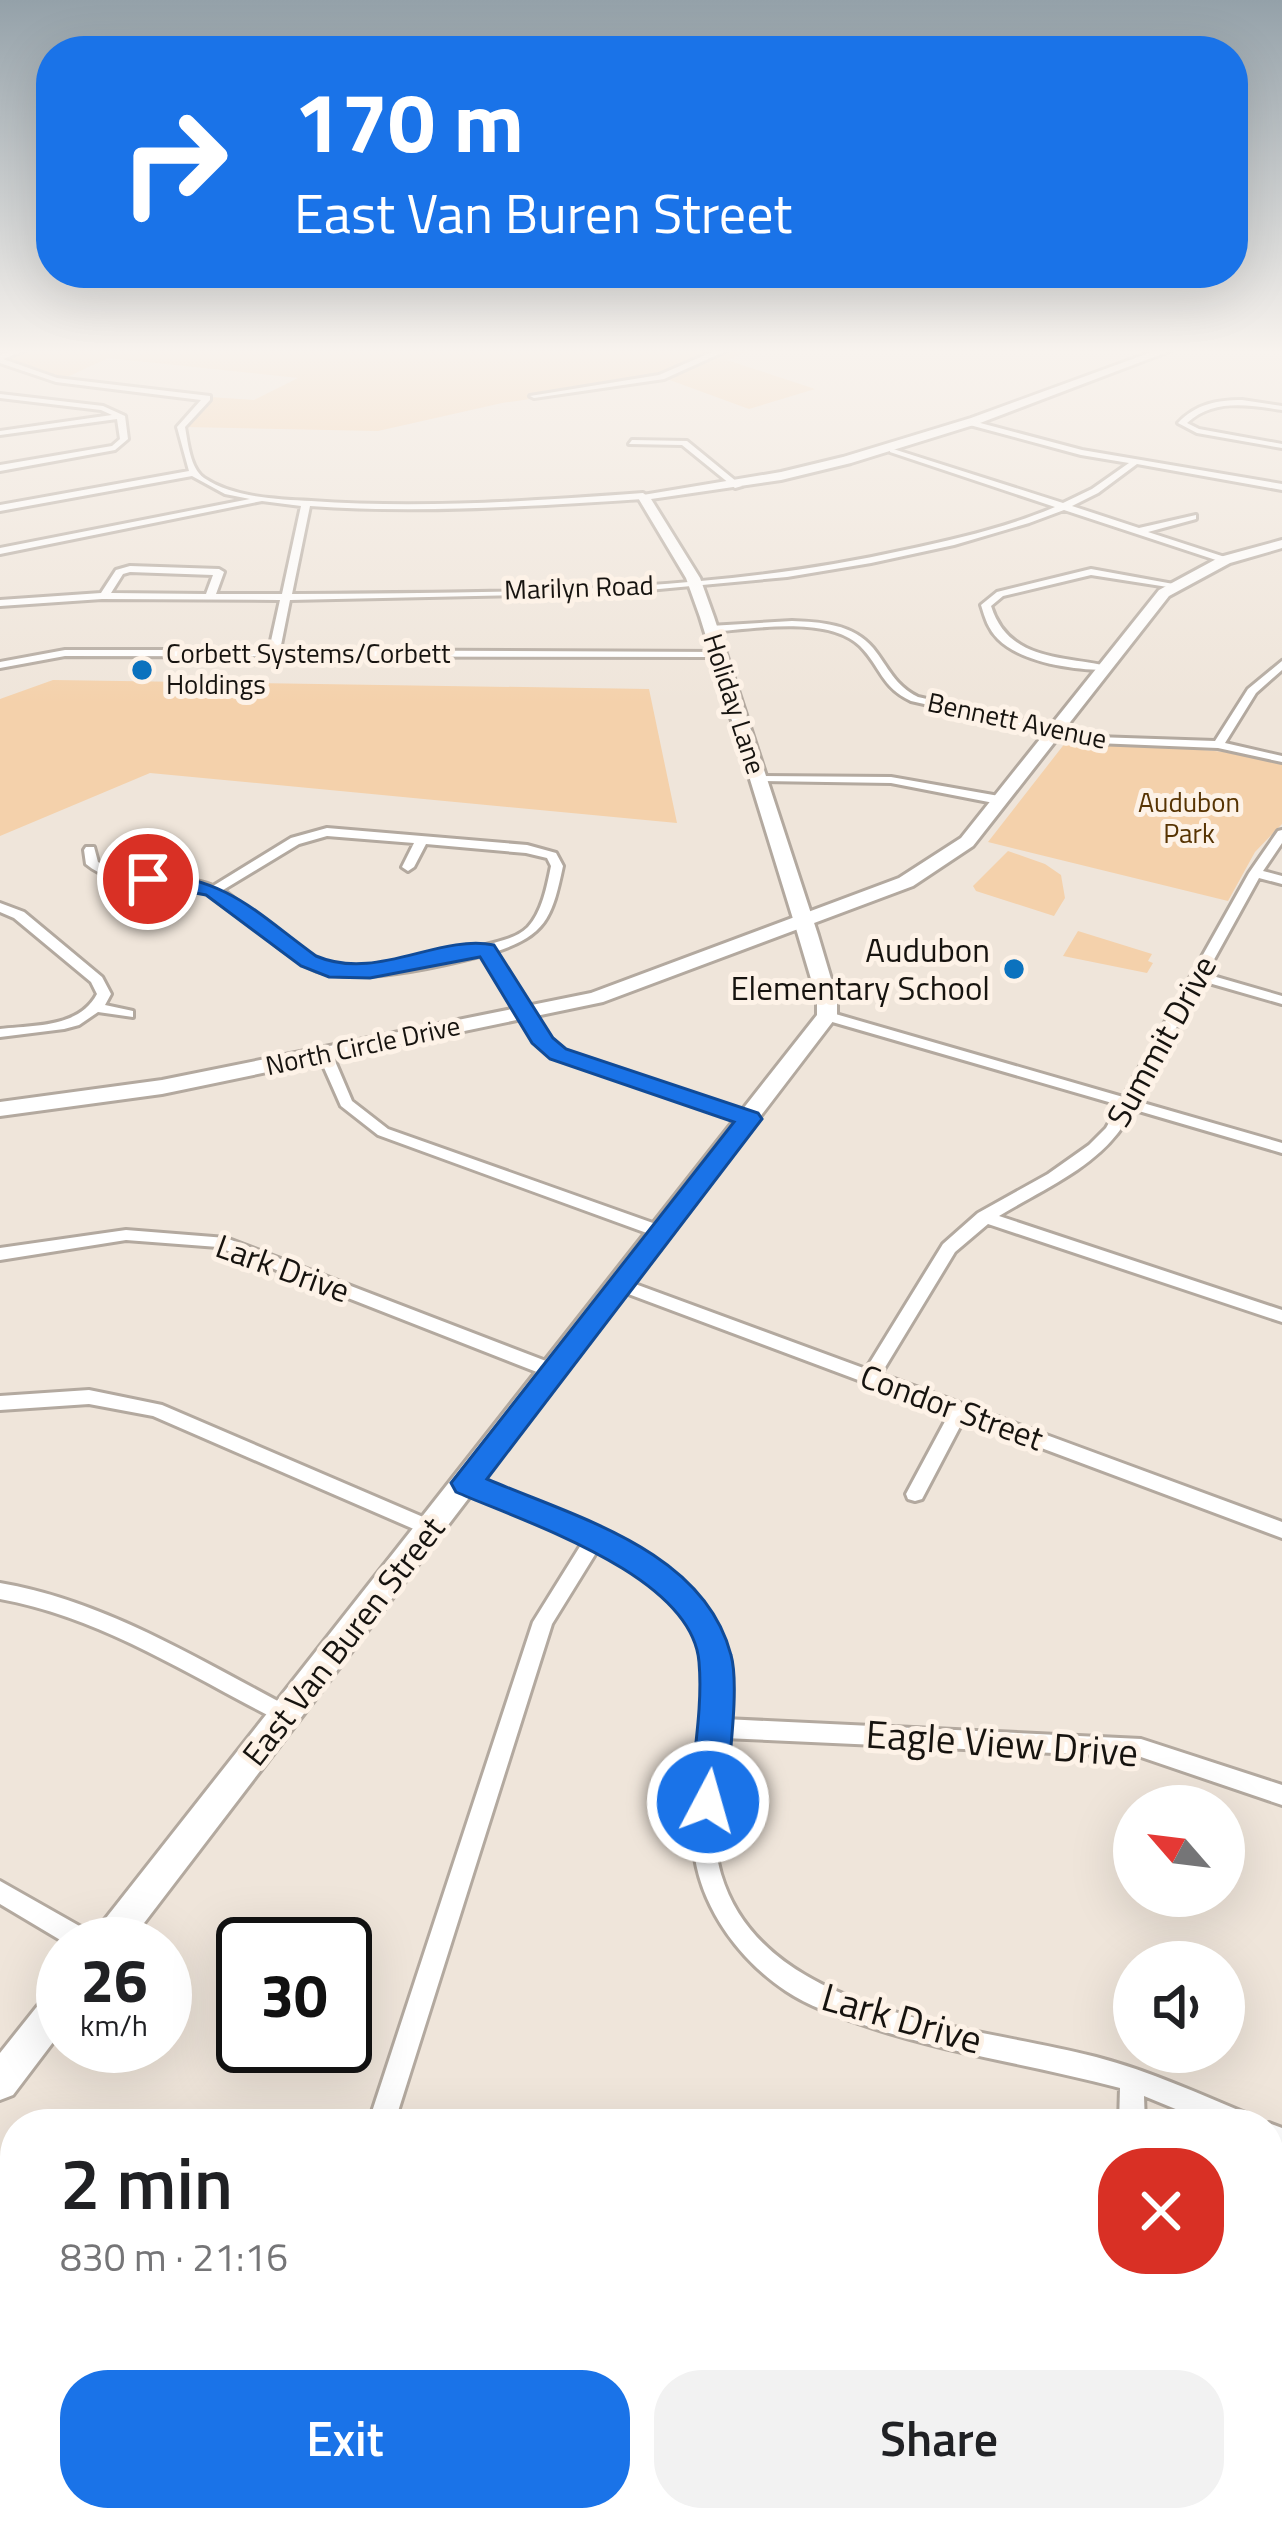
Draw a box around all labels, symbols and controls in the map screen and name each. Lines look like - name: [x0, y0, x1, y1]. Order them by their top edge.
- text: 170 m: [294, 57, 524, 185]
- icon: right: [96, 84, 252, 240]
- text: East Van Buren Street: [294, 172, 792, 254]
- street label: Marilyn Road: [503, 563, 654, 610]
- street label: Holiday Lane: [693, 628, 777, 779]
- place label: Corbett Systems/Corbett Holdings: [166, 632, 451, 704]
- marker: Corbett Systems/Corbett Holdings: [129, 657, 155, 683]
- street label: Bennett Avenue: [924, 681, 1111, 759]
- park label: Audubon Park: [1138, 781, 1240, 853]
- pin: [97, 828, 199, 930]
- icon: arrive: [115, 846, 181, 912]
- place label: Audubon Elementary School: [730, 925, 990, 1013]
- street label: Summit Drive: [1093, 946, 1229, 1136]
- marker: Audubon Elementary School: [1001, 956, 1027, 982]
- street label: North Circle Drive: [262, 1004, 464, 1085]
- street label: Lark Drive: [209, 1221, 357, 1315]
- street label: Condor Street: [854, 1351, 1051, 1463]
- street label: East Van Buren Street: [230, 1505, 457, 1776]
- street label: Eagle View Drive: [864, 1704, 1140, 1781]
- position arrow: [645, 1739, 771, 1865]
- north arrow: [1113, 1785, 1245, 1917]
- map controls: [1113, 1785, 1245, 2073]
- speed limit sign: 30: [216, 1917, 372, 2073]
- text: 26: [80, 1934, 148, 2025]
- button: sound: [1113, 1941, 1245, 2073]
- street label: Lark Drive: [815, 1967, 989, 2069]
- text: km/h: [80, 2002, 148, 2048]
- text: 2 min: [60, 2127, 233, 2237]
- button: close: [1098, 2148, 1224, 2274]
- text: 830 m · 21:16: [60, 2227, 288, 2286]
- button: Exit: [60, 2370, 630, 2508]
- button: Share: [654, 2370, 1224, 2508]

